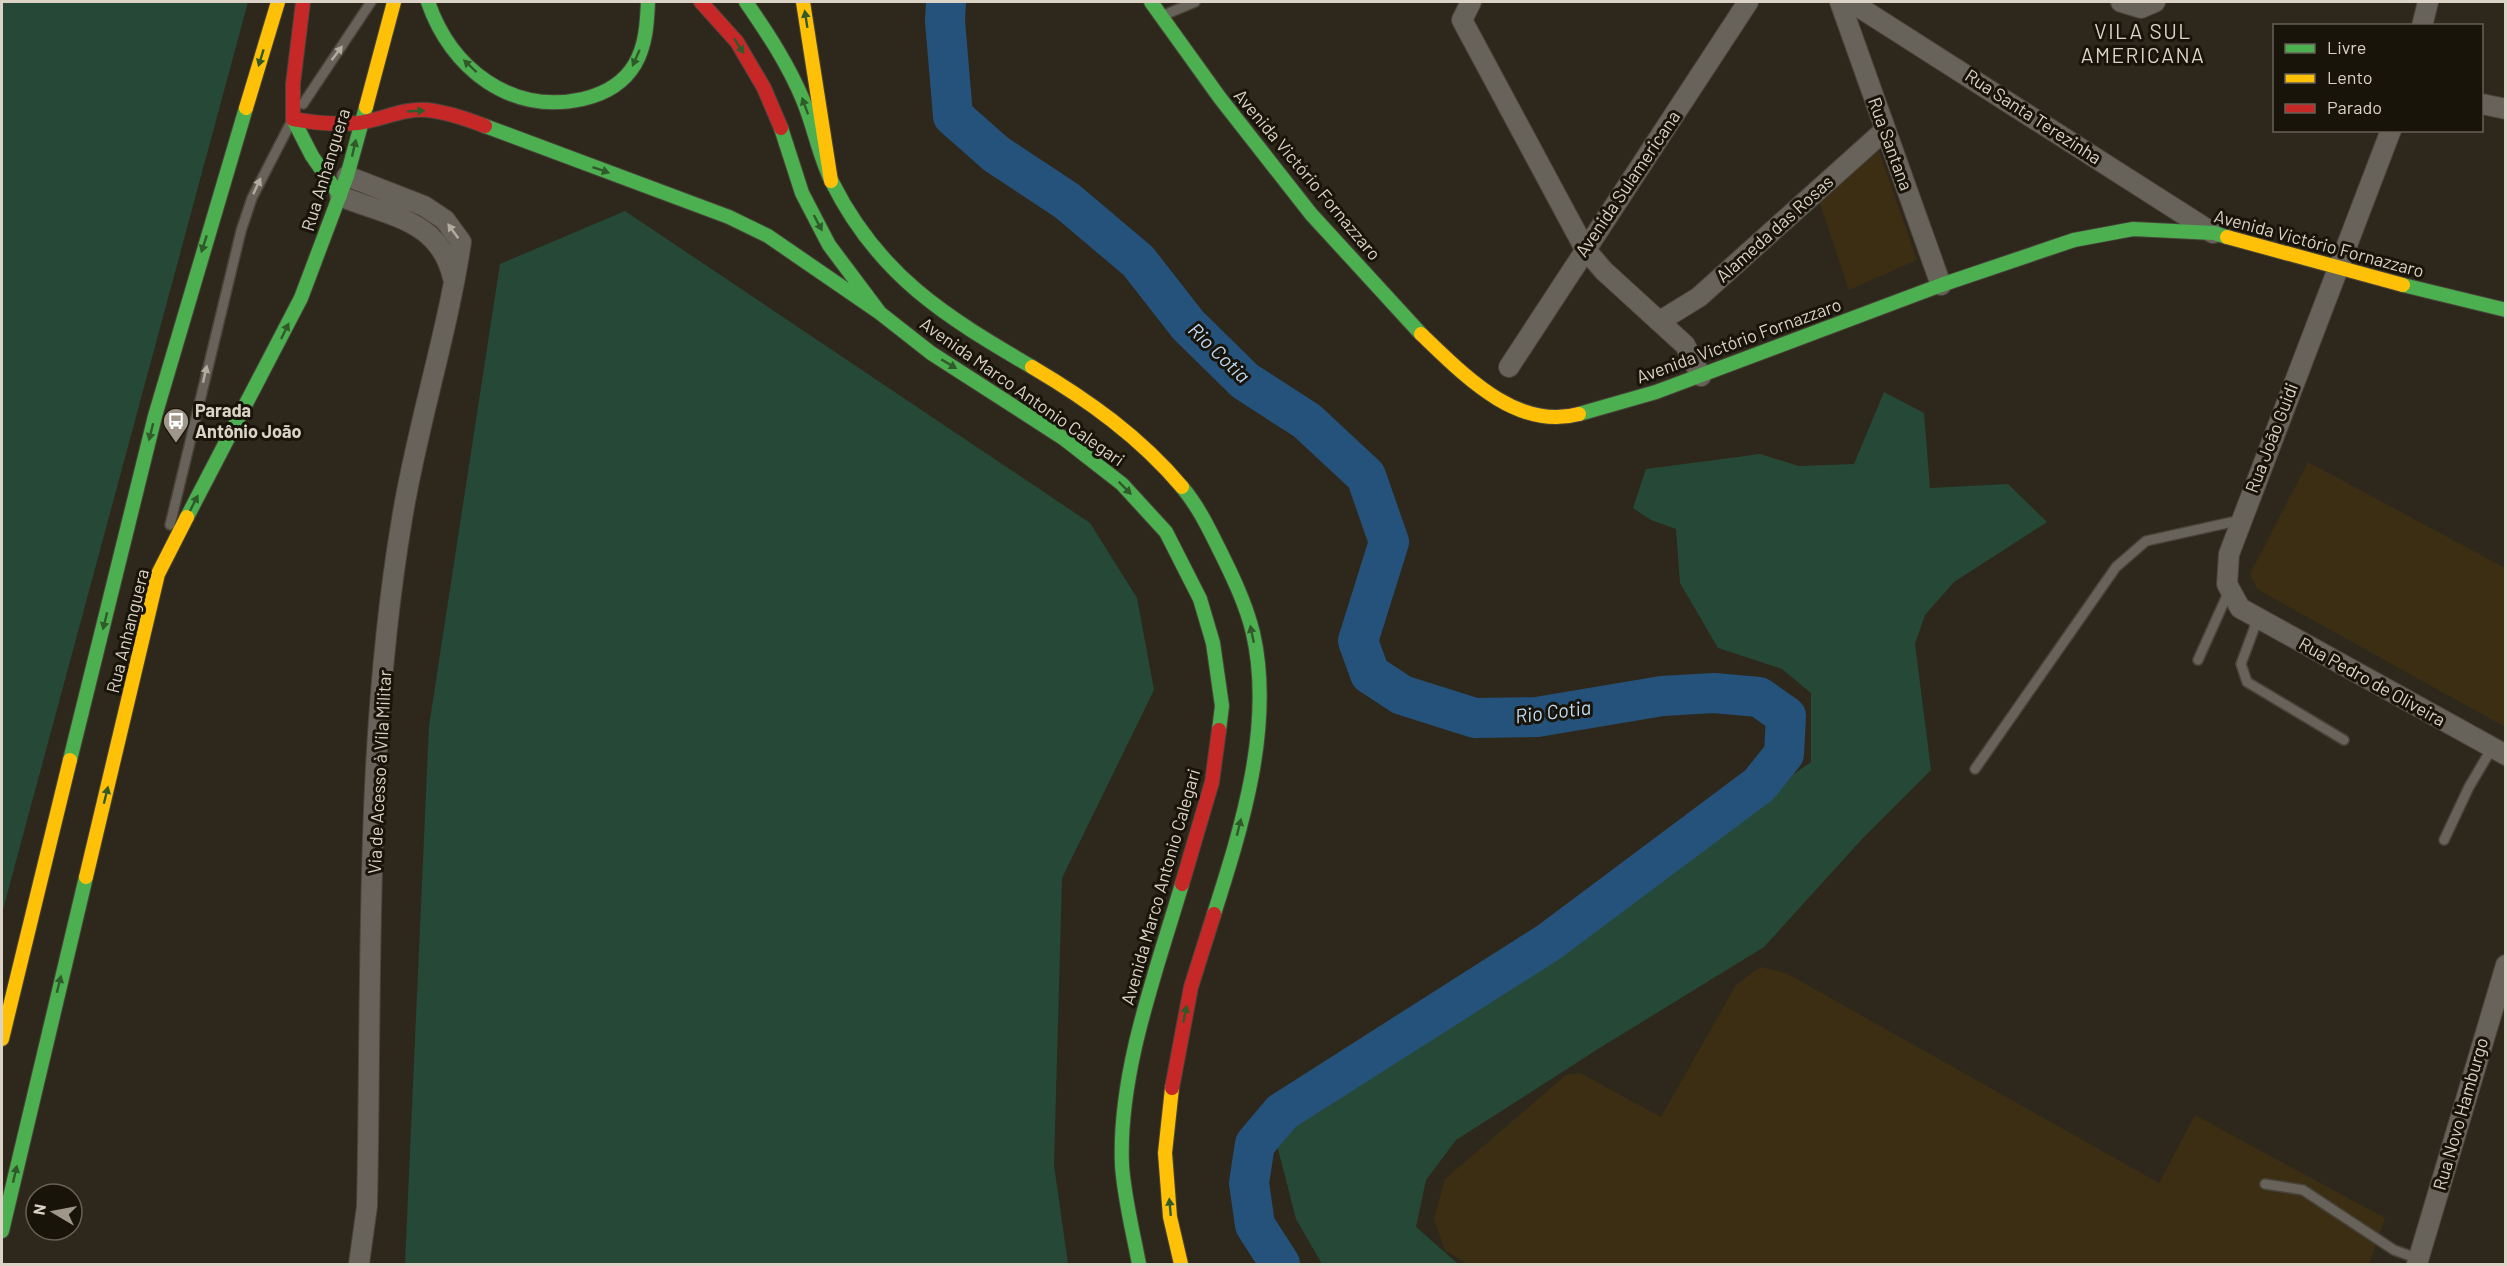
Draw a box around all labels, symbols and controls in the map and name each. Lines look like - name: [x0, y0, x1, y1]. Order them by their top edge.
- one-way arrow: [802, 10, 811, 29]
- district label: VILA SUL AMERICANA: [2081, 18, 2205, 67]
- legend: [2273, 24, 2483, 132]
- text: Livre: [2327, 36, 2366, 58]
- one-way arrow: [733, 38, 744, 54]
- one-way arrow: [331, 46, 343, 61]
- one-way arrow: [256, 49, 265, 67]
- one-way arrow: [632, 50, 641, 67]
- one-way arrow: [463, 60, 477, 74]
- street label: Rua Santa Terezinha: [1961, 64, 2106, 168]
- text: Lento: [2327, 66, 2373, 88]
- street label: Avenida Victório Fornazzaro: [1230, 84, 1386, 264]
- street label: Rua Santana: [1864, 94, 1918, 193]
- text: Parado: [2327, 96, 2382, 118]
- one-way arrow: [799, 97, 809, 115]
- street label: Rua Anhanguera: [296, 106, 354, 234]
- one-way arrow: [407, 106, 426, 115]
- street label: Avenida Sulamericana: [1570, 106, 1684, 261]
- one-way arrow: [349, 139, 359, 158]
- one-way arrow: [592, 165, 610, 175]
- street label: Alameda das Rosas: [1711, 170, 1837, 287]
- one-way arrow: [253, 178, 262, 195]
- street label: Avenida Victório Fornazzaro: [2212, 204, 2427, 282]
- one-way arrow: [813, 215, 823, 232]
- one-way arrow: [447, 224, 459, 240]
- one-way arrow: [199, 235, 208, 253]
- street label: Avenida Victório Fornazzaro: [1633, 293, 1844, 387]
- street label: Avenida Marco Antonio Calegari: [916, 312, 1129, 470]
- water label: Rio Cotia: [1184, 317, 1255, 387]
- one-way arrow: [281, 322, 290, 339]
- one-way arrow: [941, 358, 957, 369]
- one-way arrow: [201, 365, 211, 383]
- street label: Rua João Guidi: [2240, 380, 2302, 496]
- place label: Parada Antônio João: [195, 399, 302, 442]
- bus stop icon: Parada Antônio João: [161, 406, 191, 444]
- one-way arrow: [146, 423, 156, 441]
- one-way arrow: [1118, 480, 1132, 494]
- one-way arrow: [189, 494, 199, 511]
- street label: Rua Anhanguera: [101, 566, 153, 695]
- one-way arrow: [99, 612, 109, 630]
- one-way arrow: [1246, 625, 1256, 644]
- street label: Rua Pedro de Oliveira: [2295, 632, 2450, 731]
- street label: Via de Acesso à Vila Militar: [363, 669, 395, 875]
- water label: Rio Cotia: [1514, 694, 1592, 728]
- street label: Avenida Marco Antonio Calegari: [1116, 766, 1204, 1007]
- one-way arrow: [102, 786, 112, 804]
- one-way arrow: [1234, 818, 1244, 836]
- one-way arrow: [55, 975, 65, 994]
- one-way arrow: [1181, 1004, 1190, 1023]
- street label: Rua Novo Hamburgo: [2428, 1035, 2492, 1193]
- one-way arrow: [10, 1165, 20, 1183]
- north arrow: [24, 1182, 84, 1242]
- one-way arrow: [1165, 1198, 1174, 1217]
- text: N: [28, 1202, 49, 1216]

